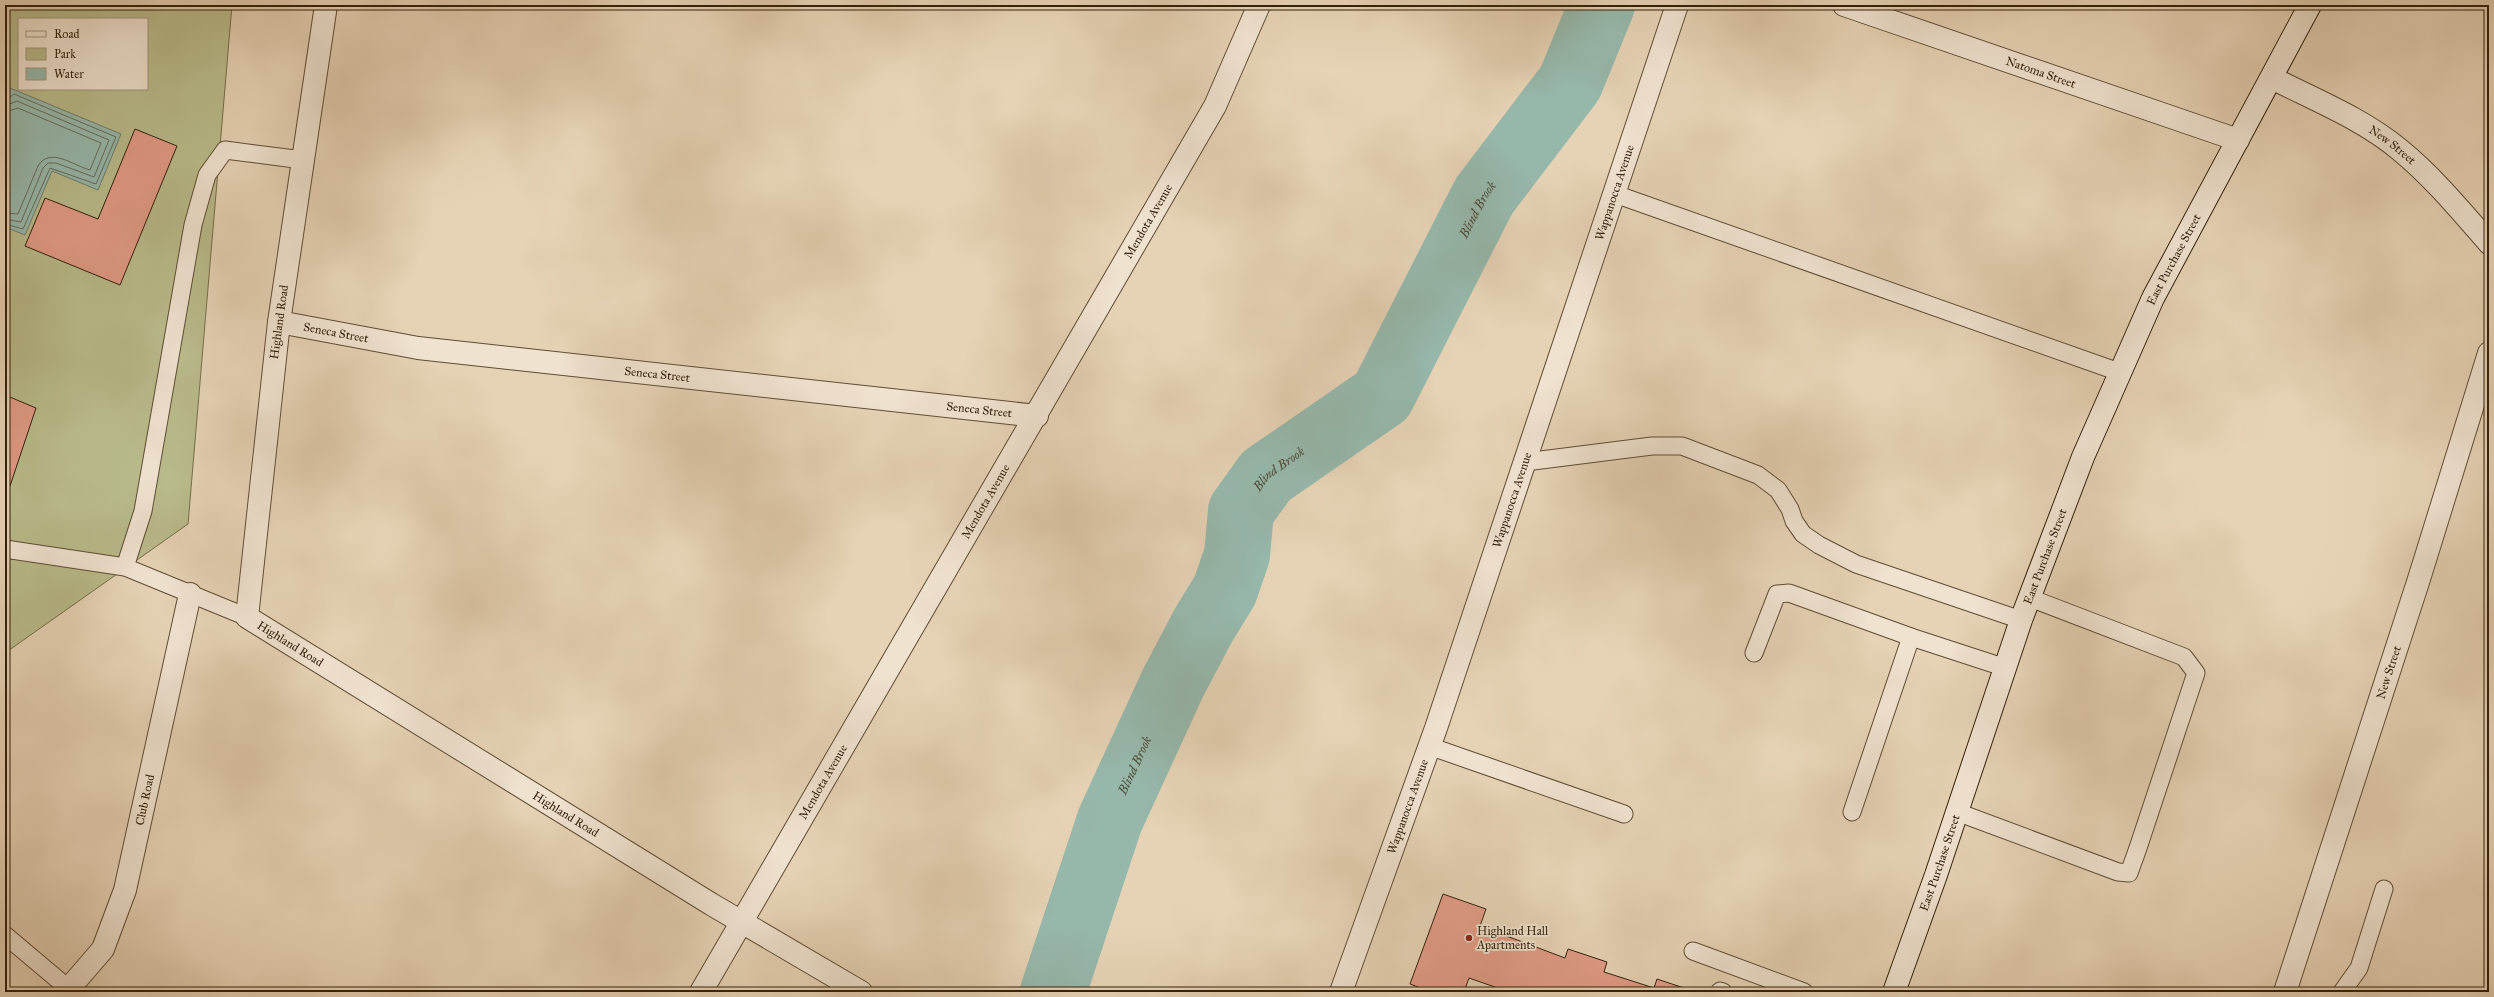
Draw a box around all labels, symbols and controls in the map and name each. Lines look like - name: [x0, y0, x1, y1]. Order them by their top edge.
- legend: [18, 18, 148, 90]
- text: Road: [54, 27, 80, 41]
- text: Park: [54, 47, 76, 61]
- street label: Natoma Street: [2004, 54, 2078, 91]
- text: Water: [54, 67, 84, 81]
- street label: New Street: [2366, 123, 2419, 168]
- street label: Wappanocca Avenue: [1592, 143, 1637, 242]
- water label: Blind Brook: [1455, 178, 1500, 242]
- street label: Mendota Avenue: [1121, 181, 1175, 261]
- street label: East Purchase Street: [2144, 211, 2204, 307]
- street label: Highland Road: [267, 284, 292, 360]
- street label: Seneca Street: [302, 320, 370, 346]
- street label: Seneca Street: [624, 364, 691, 385]
- street label: Seneca Street: [946, 399, 1014, 420]
- water label: Blind Brook: [1249, 444, 1308, 495]
- street label: Wappanocca Avenue: [1490, 450, 1534, 549]
- street label: Mendota Avenue: [958, 462, 1013, 541]
- street label: East Purchase Street: [2021, 506, 2070, 606]
- street label: Highland Road: [255, 618, 326, 669]
- street label: New Street: [2374, 643, 2404, 701]
- water label: Blind Brook: [1114, 734, 1155, 798]
- street label: Mendota Avenue: [796, 742, 850, 822]
- street label: Wappanocca Avenue: [1384, 757, 1431, 856]
- street label: Club Road: [132, 773, 157, 827]
- street label: Highland Road: [530, 788, 601, 840]
- street label: East Purchase Street: [1917, 812, 1963, 913]
- place label: Highland Hall Apartments: [1476, 924, 1549, 952]
- marker: Highland Hall Apartments: [1464, 933, 1474, 943]

